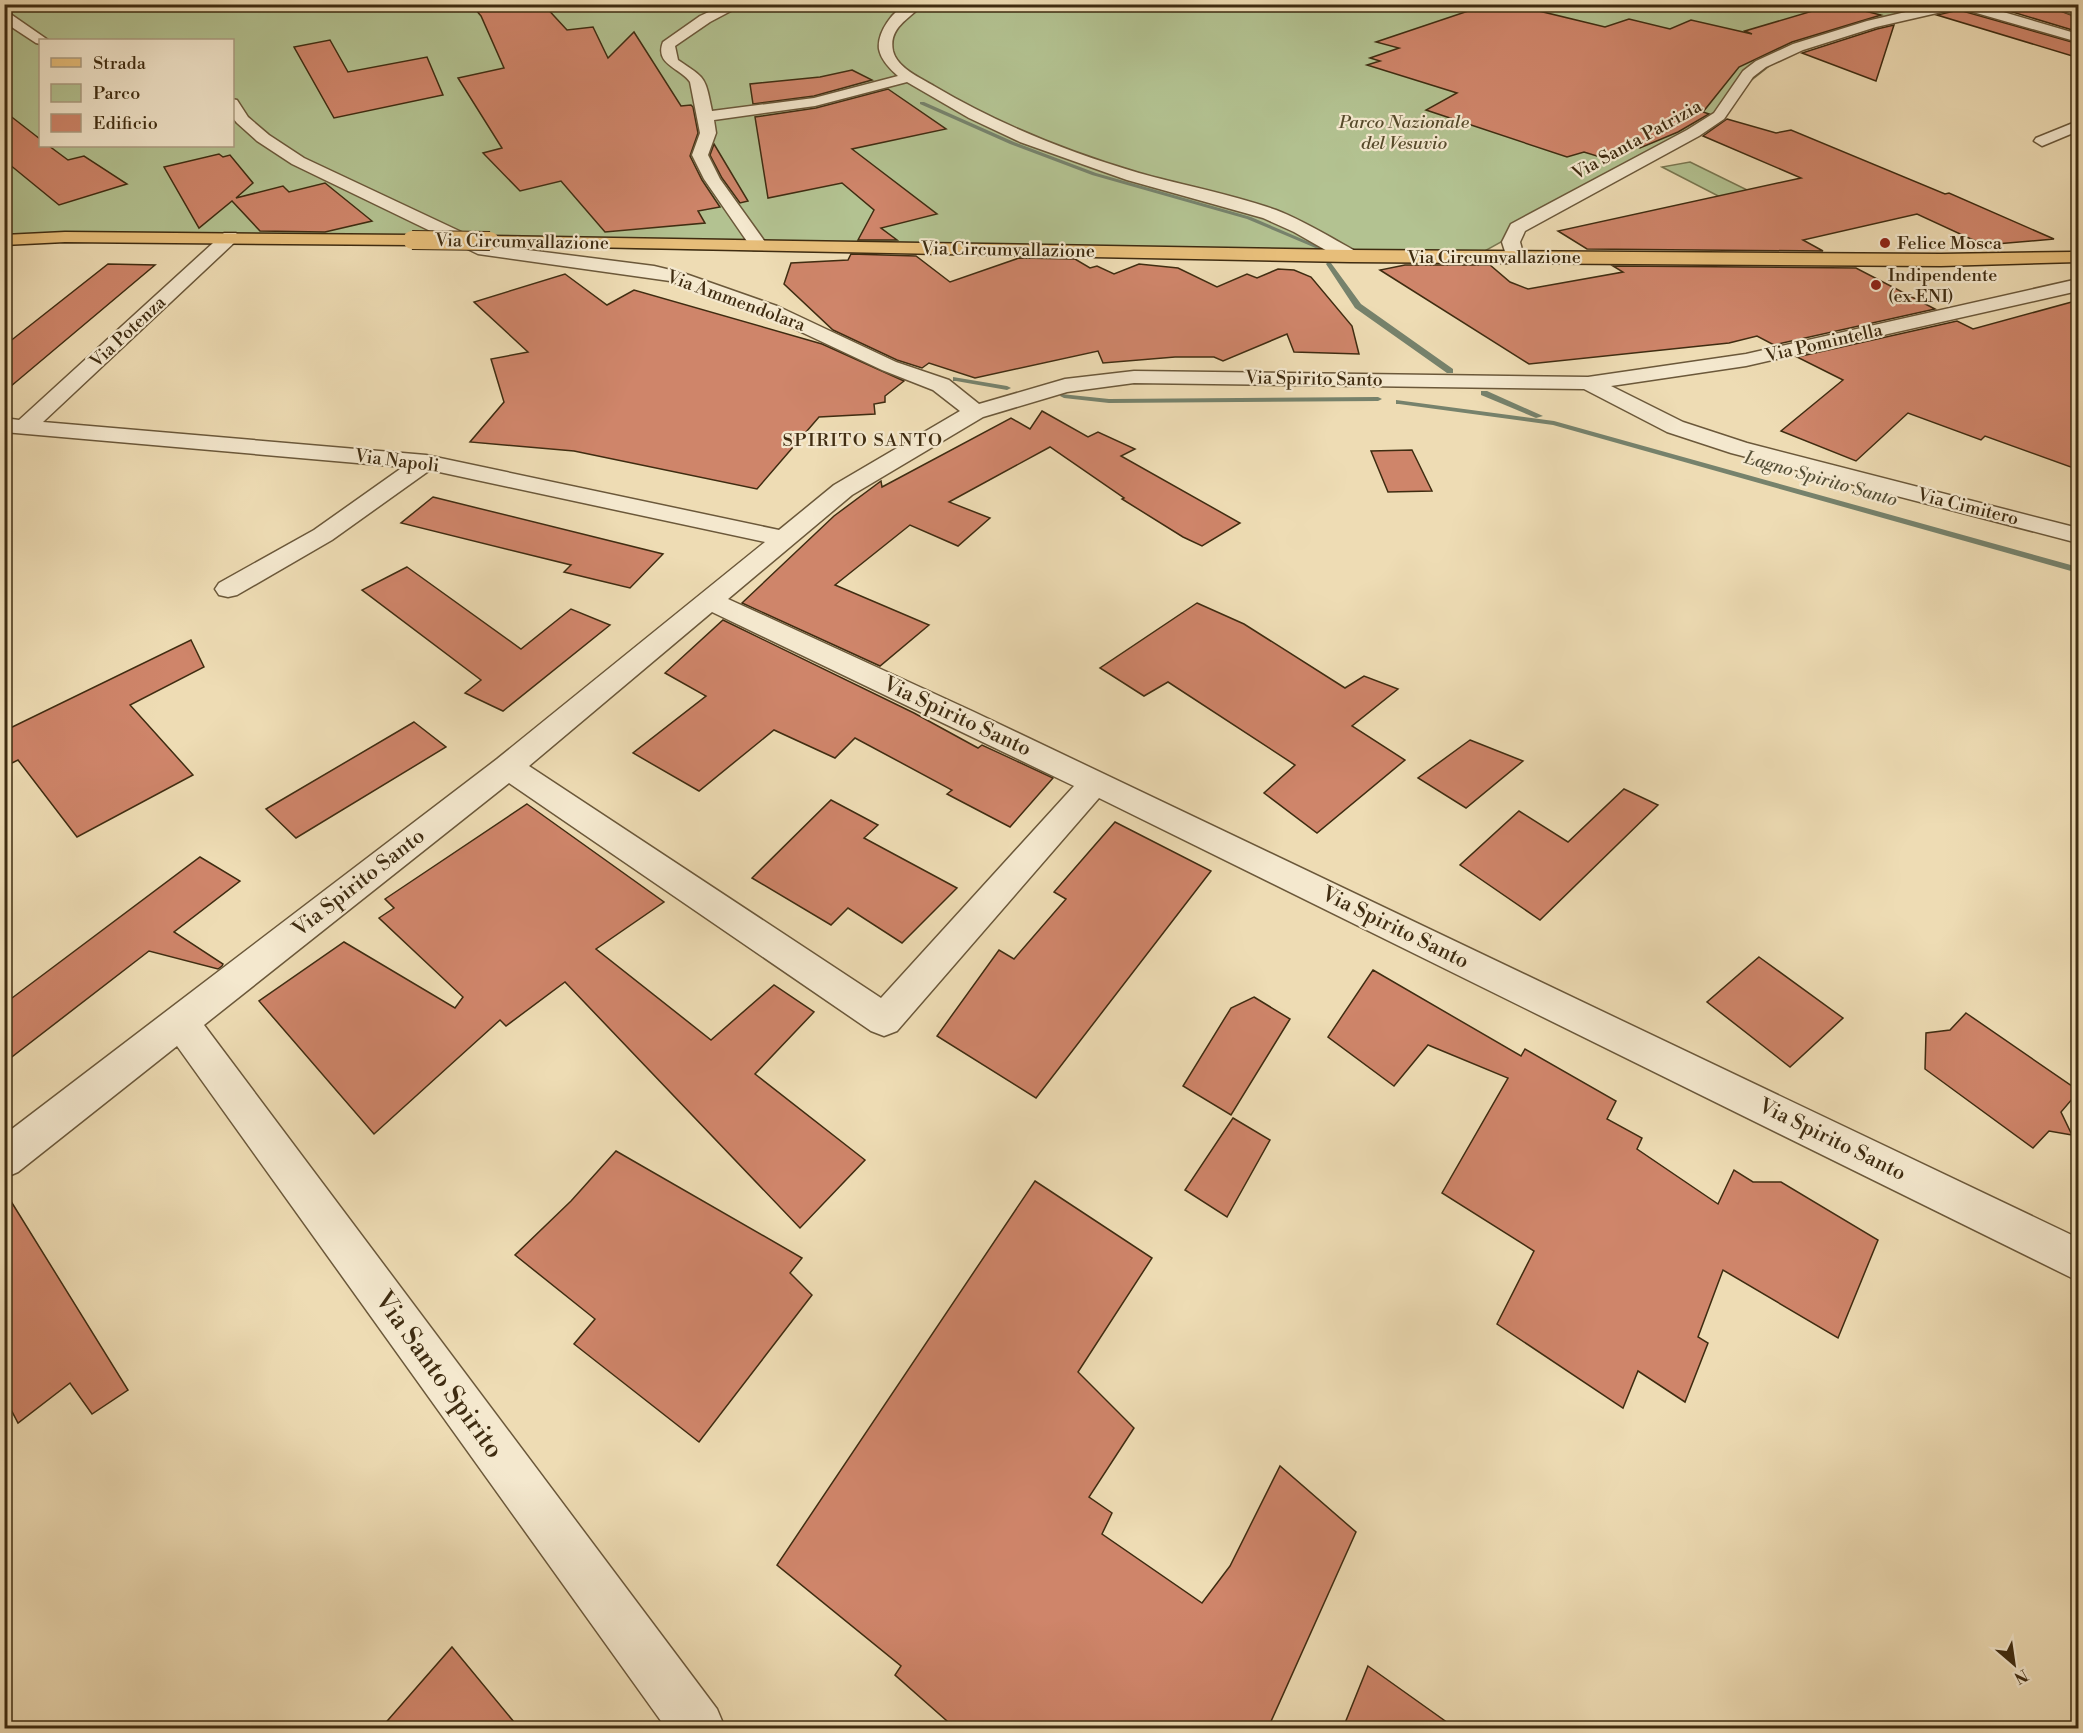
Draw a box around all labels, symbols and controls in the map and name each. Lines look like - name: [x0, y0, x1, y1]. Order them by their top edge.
- legend: [39, 39, 234, 147]
- text: Strada: [93, 52, 147, 75]
- text: Parco: [93, 82, 140, 105]
- street label: Via Santa Patrizia: [1567, 94, 1707, 186]
- park label: Parco Nazionale del Vesuvio: [1338, 111, 1470, 155]
- text: Edificio: [93, 112, 158, 135]
- street label: Via Circumvallazione: [434, 229, 609, 255]
- place label: Felice Mosca: [1897, 232, 2003, 255]
- marker: Felice Mosca: [1878, 236, 1892, 250]
- street label: Via Circumvallazione: [920, 237, 1095, 263]
- street label: Via Circumvallazione: [1406, 246, 1581, 269]
- place label: Indipendente (ex ENI): [1888, 264, 1997, 308]
- street label: Via Ammendolara: [663, 265, 809, 337]
- marker: Indipendente (ex ENI): [1869, 278, 1883, 292]
- street label: Via Potenza: [85, 290, 171, 374]
- street label: Via Pomintella: [1762, 318, 1886, 368]
- street label: Via Spirito Santo: [1244, 366, 1383, 392]
- district label: SPIRITO SANTO: [782, 429, 944, 452]
- street label: Via Napoli: [353, 444, 440, 478]
- water label: Lagno Spirito Santo: [1741, 446, 1900, 512]
- street label: Via Cimitero: [1914, 483, 2021, 531]
- street label: Via Spirito Santo: [878, 671, 1035, 763]
- street label: Via Spirito Santo: [287, 823, 430, 943]
- street label: Via Spirito Santo: [1316, 881, 1473, 975]
- street label: Via Spirito Santo: [1753, 1093, 1910, 1187]
- street label: Via Santo Spirito: [367, 1284, 510, 1465]
- north arrow: [1984, 1634, 2044, 1694]
- text: N: [2010, 1664, 2031, 1688]

